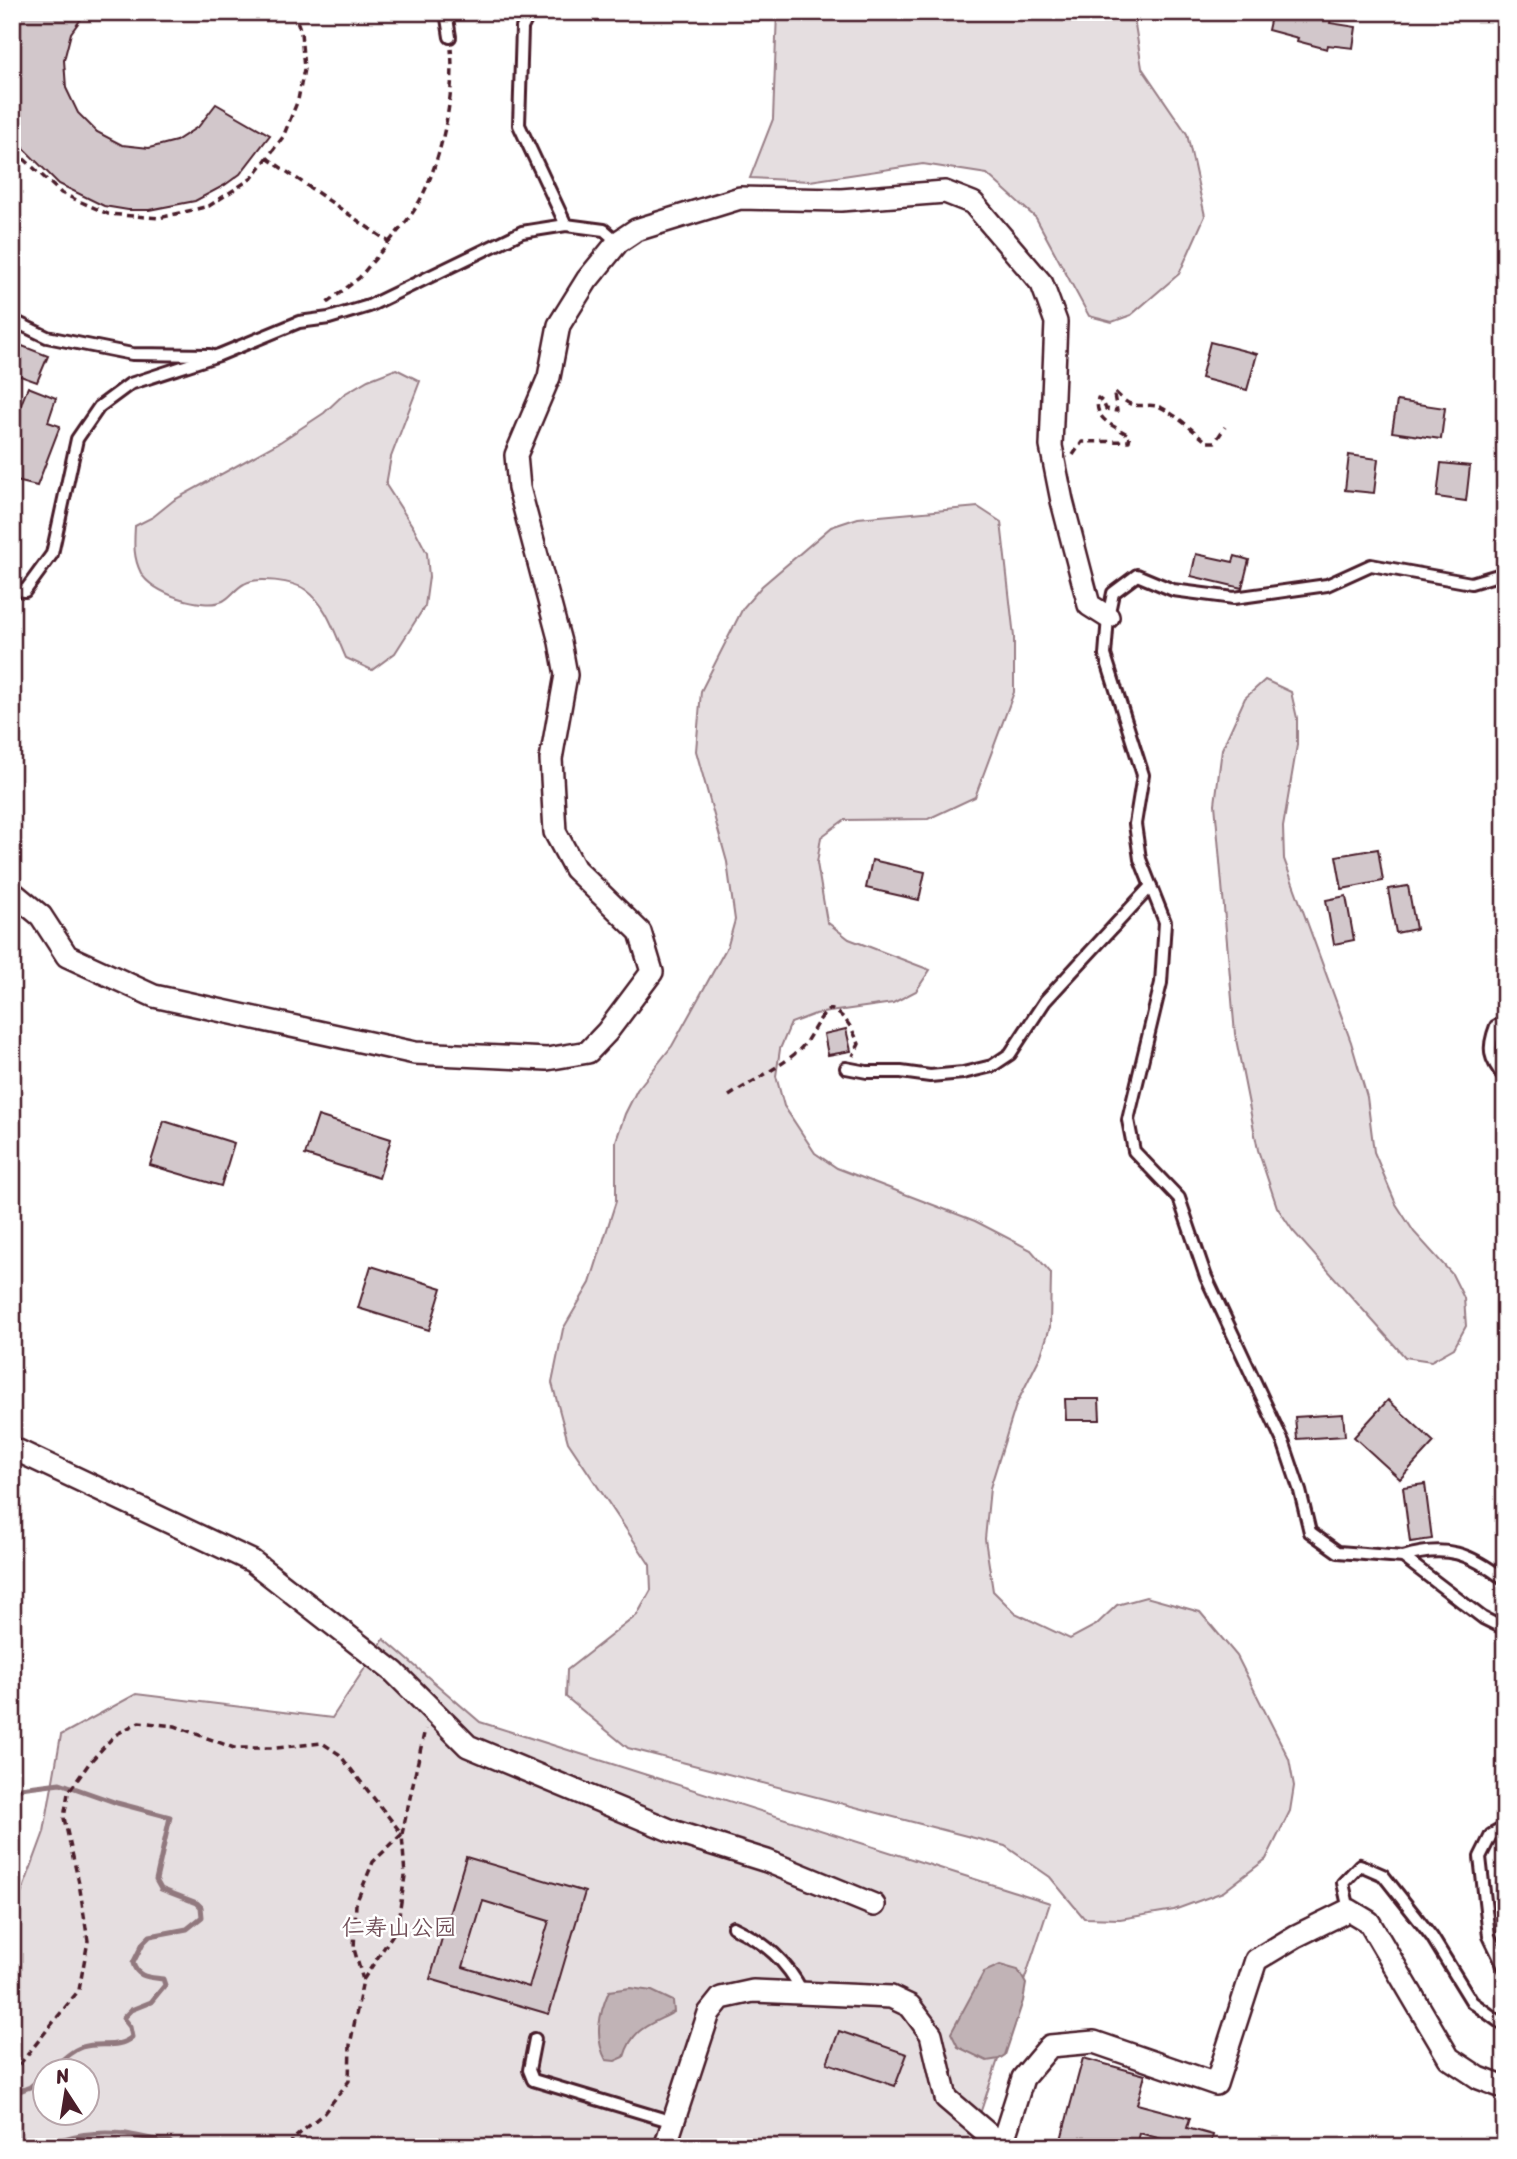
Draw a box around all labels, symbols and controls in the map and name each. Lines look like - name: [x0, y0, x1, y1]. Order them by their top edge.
- park label: 仁寿山公园: [342, 1907, 457, 1948]
- north arrow: [32, 2058, 102, 2128]
- text: N: [52, 2058, 73, 2094]

